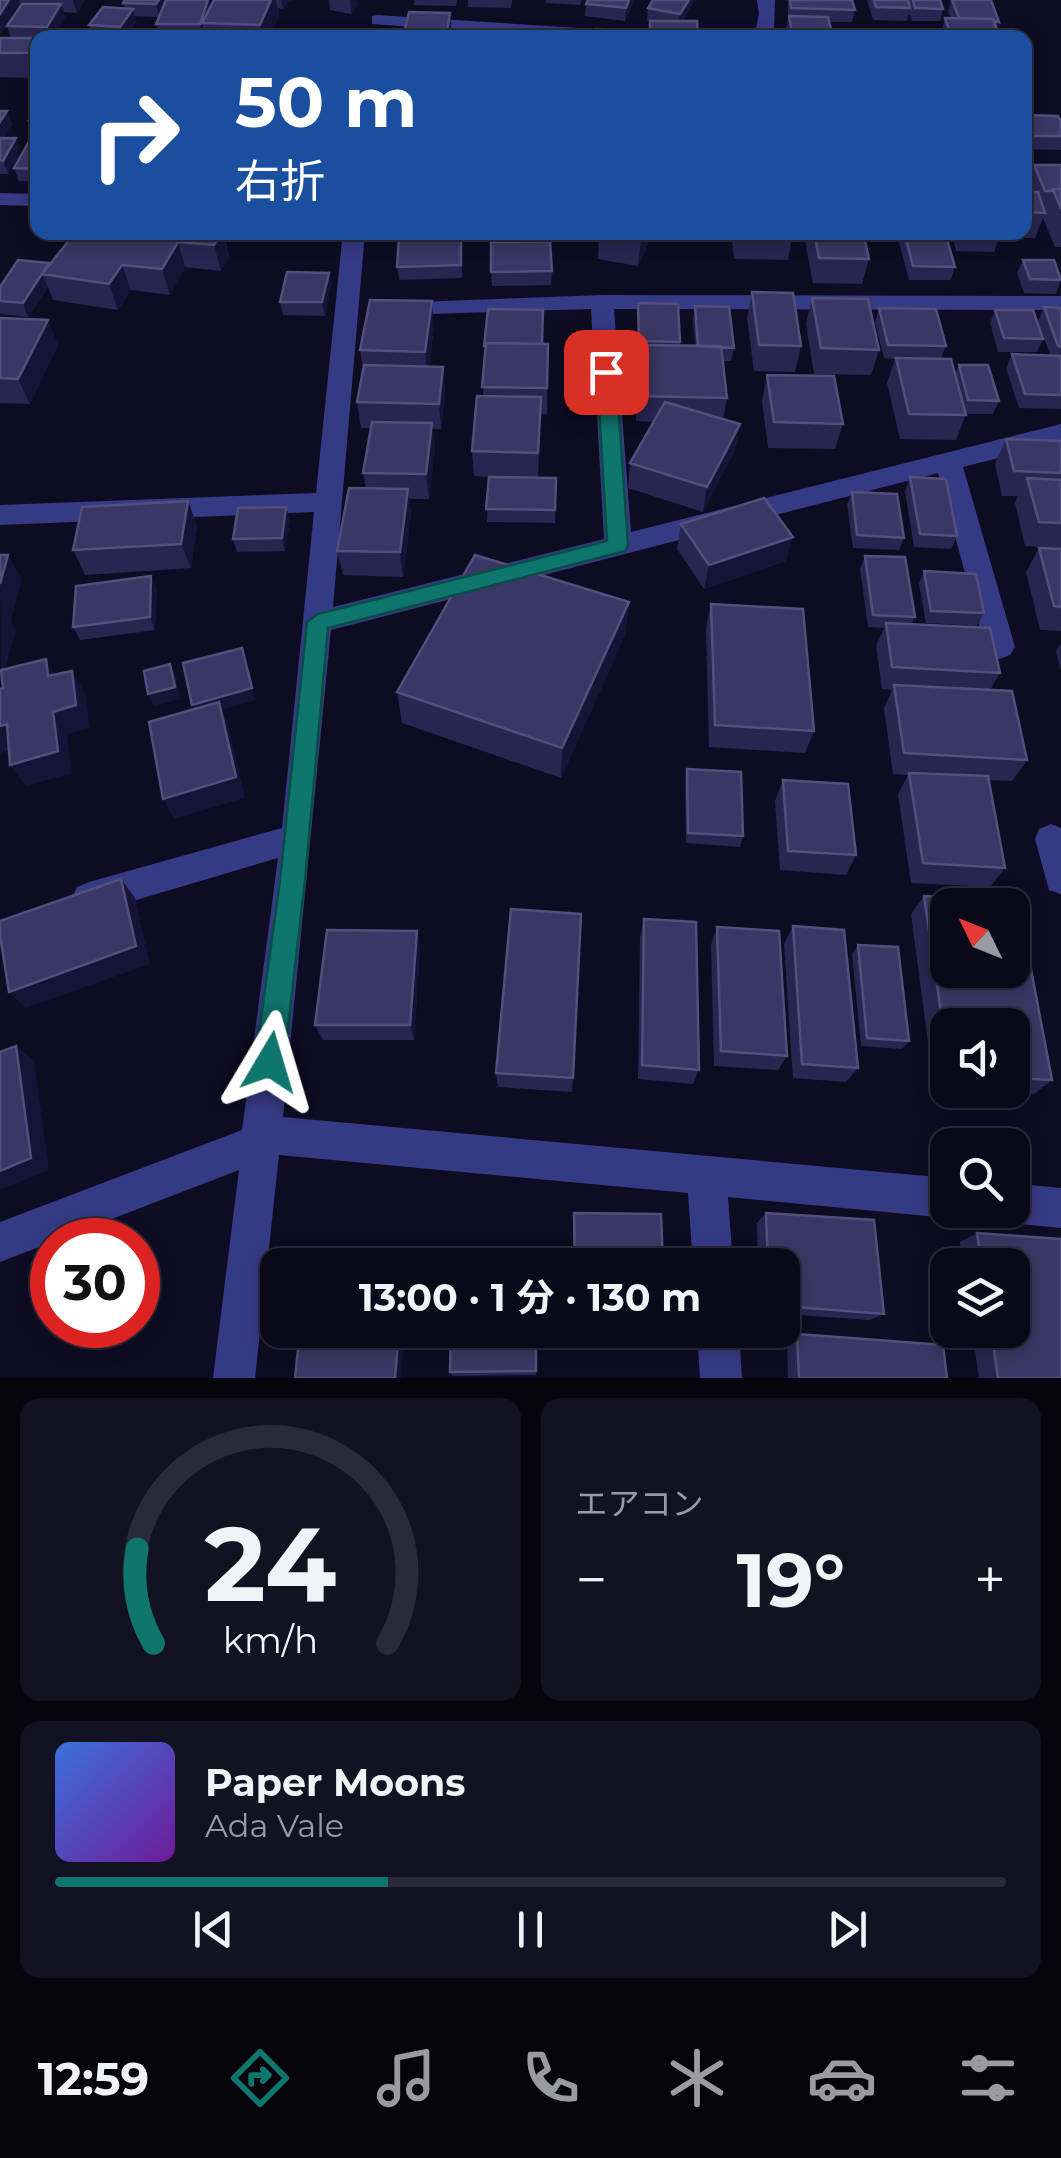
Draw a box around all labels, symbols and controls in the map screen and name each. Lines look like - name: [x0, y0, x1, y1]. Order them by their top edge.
- text: 50 m: [235, 59, 417, 145]
- icon: right: [70, 70, 200, 200]
- text: 右折: [235, 153, 325, 208]
- pin: [564, 330, 649, 415]
- icon: arrive: [579, 345, 634, 400]
- north arrow: [930, 888, 1030, 988]
- map controls: [930, 888, 1030, 1348]
- button: sound: [930, 1008, 1030, 1108]
- position arrow: [218, 1010, 322, 1114]
- button: search: [930, 1128, 1030, 1228]
- speed limit sign: 30: [30, 1218, 160, 1348]
- button: layers: [930, 1248, 1030, 1348]
- text: 13:00 · 1 分 · 130 m: [359, 1274, 701, 1321]
- text: エアコン: [576, 1484, 704, 1523]
- text: 24: [204, 1500, 336, 1627]
- text: 19°: [736, 1534, 845, 1626]
- text: −: [576, 1546, 607, 1613]
- text: +: [974, 1546, 1006, 1613]
- text: km/h: [223, 1618, 318, 1662]
- text: Paper Moons: [205, 1759, 466, 1806]
- text: Ada Vale: [205, 1806, 344, 1845]
- icon: previous: [186, 1902, 241, 1957]
- icon: pause: [503, 1902, 558, 1957]
- icon: next: [820, 1902, 875, 1957]
- icon: directions: [225, 2043, 295, 2113]
- icon: music: [371, 2043, 441, 2113]
- icon: phone: [516, 2043, 586, 2113]
- icon: climate: [662, 2043, 732, 2113]
- icon: car: [807, 2043, 877, 2113]
- icon: filters: [953, 2043, 1023, 2113]
- text: 12:59: [38, 2051, 149, 2106]

